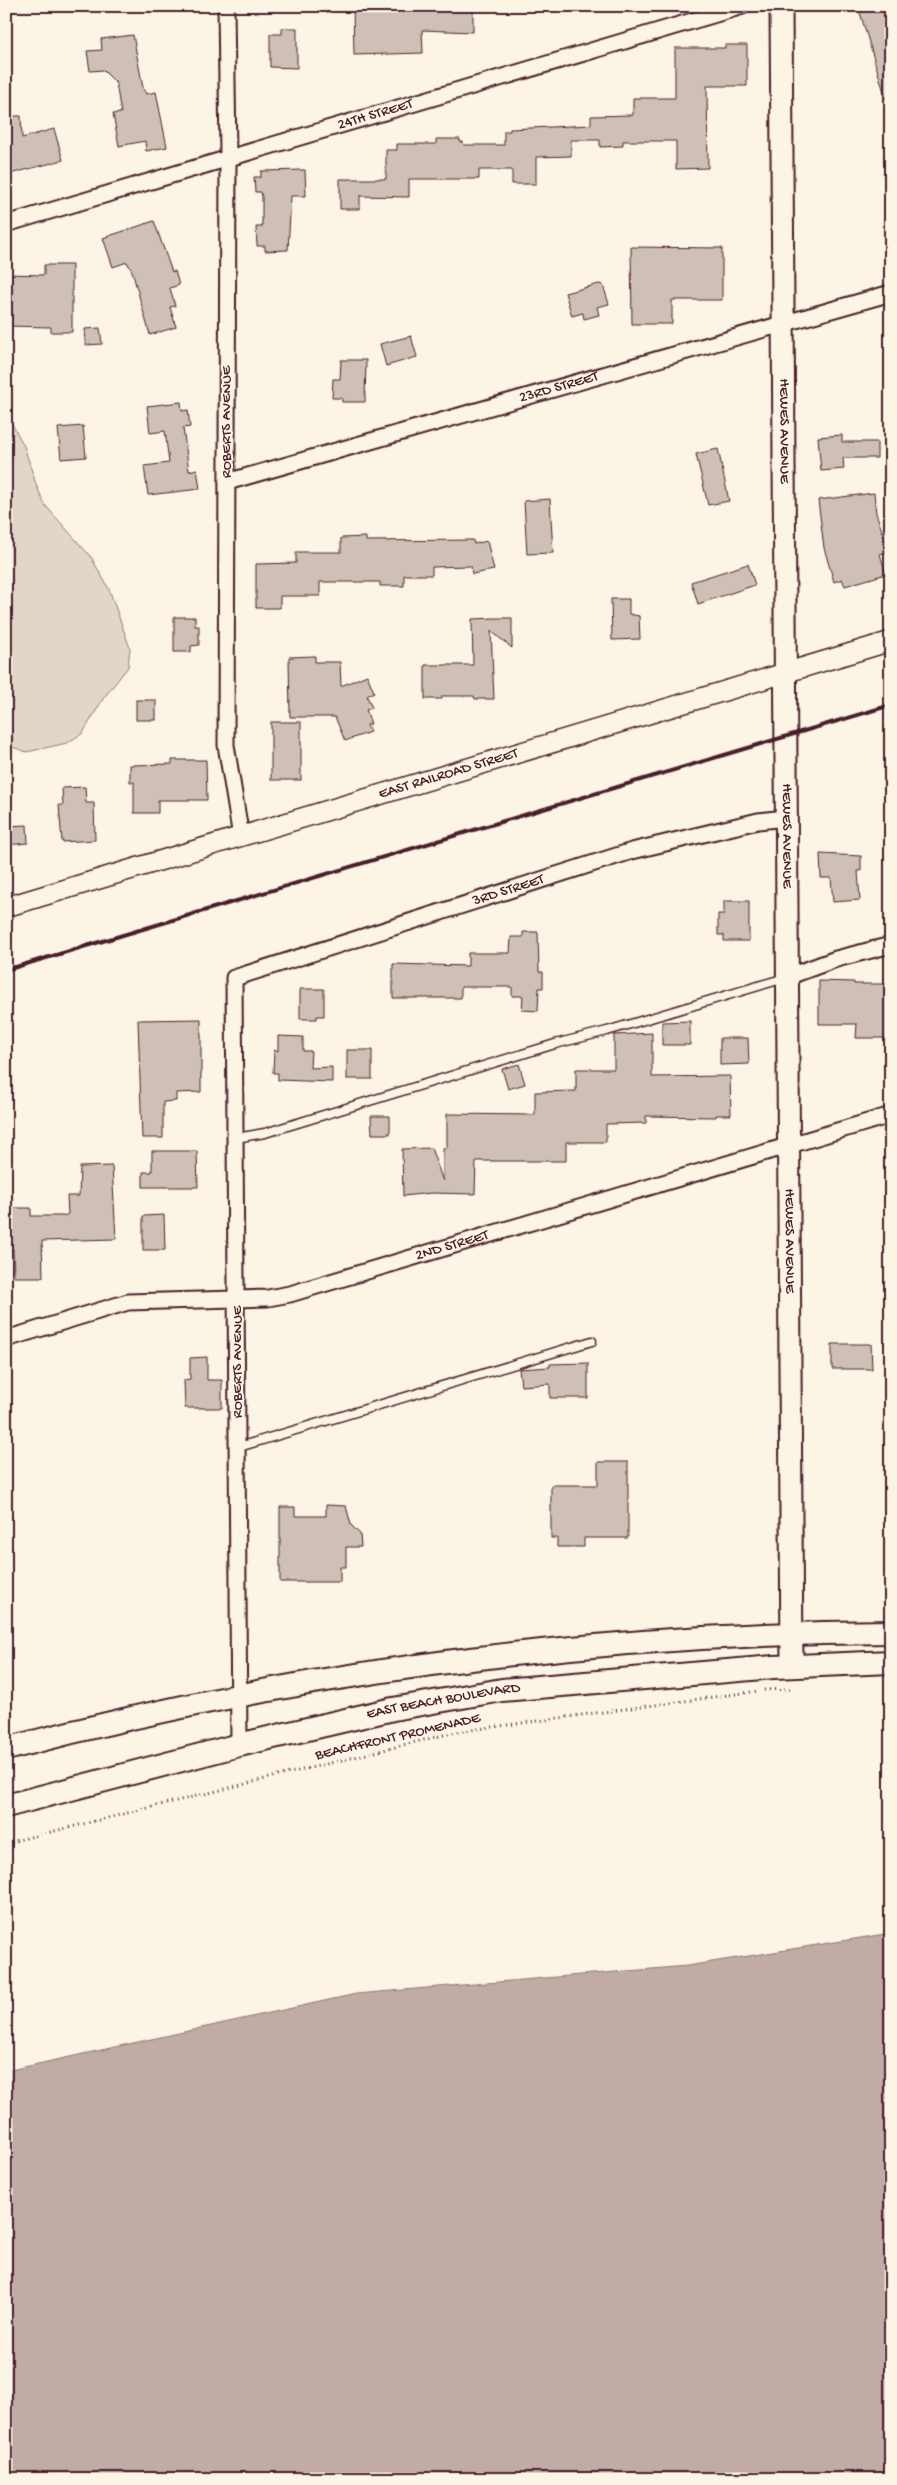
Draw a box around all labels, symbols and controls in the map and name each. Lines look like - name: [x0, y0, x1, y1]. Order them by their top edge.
- street label: 24TH STREET: [335, 95, 416, 134]
- street label: ROBERTS AVENUE: [218, 365, 236, 478]
- street label: 23RD STREET: [517, 367, 602, 407]
- street label: HEWES AVENUE: [774, 378, 793, 484]
- street label: EAST RAILROAD STREET: [377, 744, 521, 803]
- street label: HEWES AVENUE: [777, 783, 796, 889]
- street label: 3RD STREET: [469, 870, 548, 911]
- street label: HEWES AVENUE: [780, 1188, 799, 1294]
- street label: 2ND STREET: [413, 1226, 492, 1265]
- street label: ROBERTS AVENUE: [229, 1305, 247, 1418]
- street label: EAST BEACH BOULEVARD: [365, 1679, 521, 1724]
- street label: BEACHFRONT PROMENADE: [313, 1709, 483, 1765]

